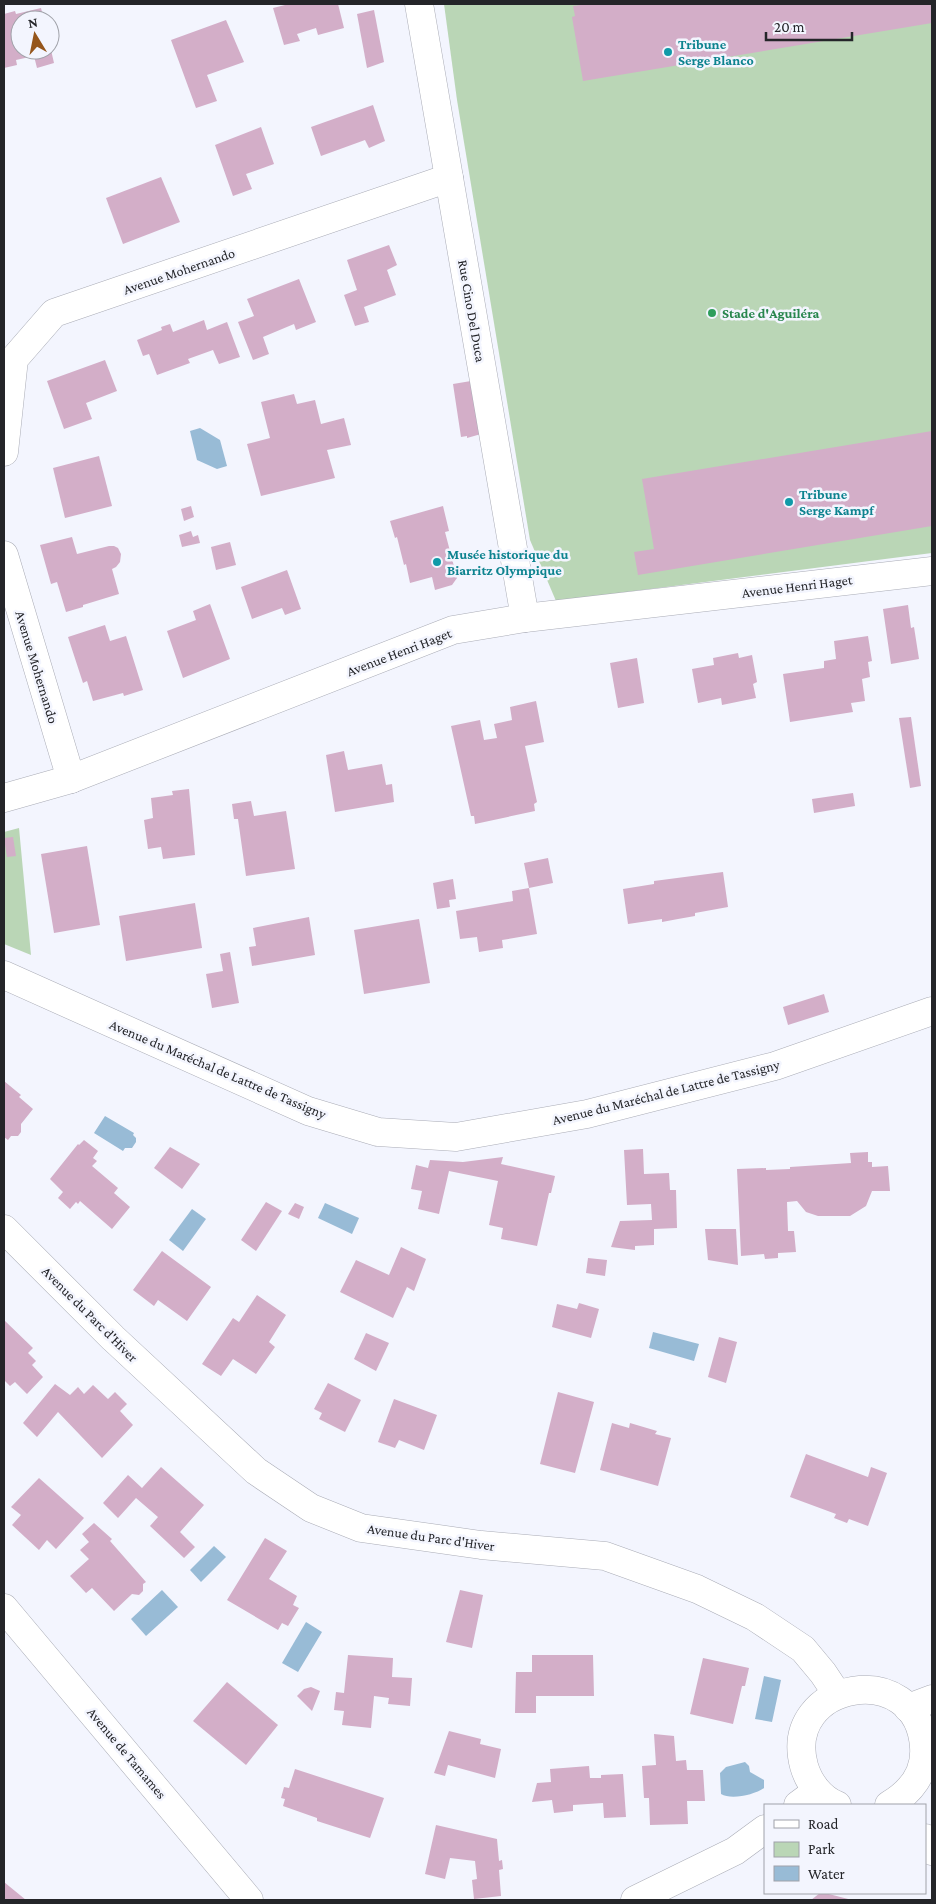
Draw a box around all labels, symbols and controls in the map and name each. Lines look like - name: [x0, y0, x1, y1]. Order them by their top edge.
- north arrow: [10, 10, 60, 60]
- scale bar: [766, 10, 852, 42]
- text: N: [27, 13, 39, 31]
- text: 20 m: [774, 19, 805, 35]
- place label: Tribune Serge Blanco: [678, 36, 754, 68]
- marker: Tribune Serge Blanco: [662, 46, 674, 58]
- street label: Avenue Mohernando: [121, 244, 237, 298]
- street label: Rue Cino Del Duca: [455, 259, 489, 364]
- place label: Stade d'Aguiléra: [722, 305, 819, 321]
- marker: Stade d'Aguiléra: [706, 307, 718, 319]
- place label: Tribune Serge Kampf: [799, 486, 875, 518]
- marker: Tribune Serge Kampf: [783, 496, 795, 508]
- place label: Musée historique du Biarritz Olympique: [447, 546, 568, 578]
- marker: Musée historique du Biarritz Olympique: [431, 556, 443, 568]
- street label: Avenue Henri Haget: [741, 571, 853, 601]
- street label: Avenue Mohernando: [12, 609, 62, 725]
- street label: Avenue Henri Haget: [344, 624, 454, 679]
- street label: Avenue du Maréchal de Lattre de Tassigny: [107, 1016, 329, 1122]
- street label: Avenue du Maréchal de Lattre de Tassigny: [551, 1056, 782, 1128]
- street label: Avenue du Parc d'Hiver: [39, 1263, 141, 1365]
- street label: Avenue du Parc d'Hiver: [366, 1520, 496, 1554]
- street label: Avenue de Tamames: [84, 1704, 170, 1802]
- legend: [764, 1804, 926, 1894]
- text: Road: [808, 1816, 839, 1832]
- text: Park: [808, 1841, 835, 1857]
- text: Water: [808, 1866, 845, 1882]

